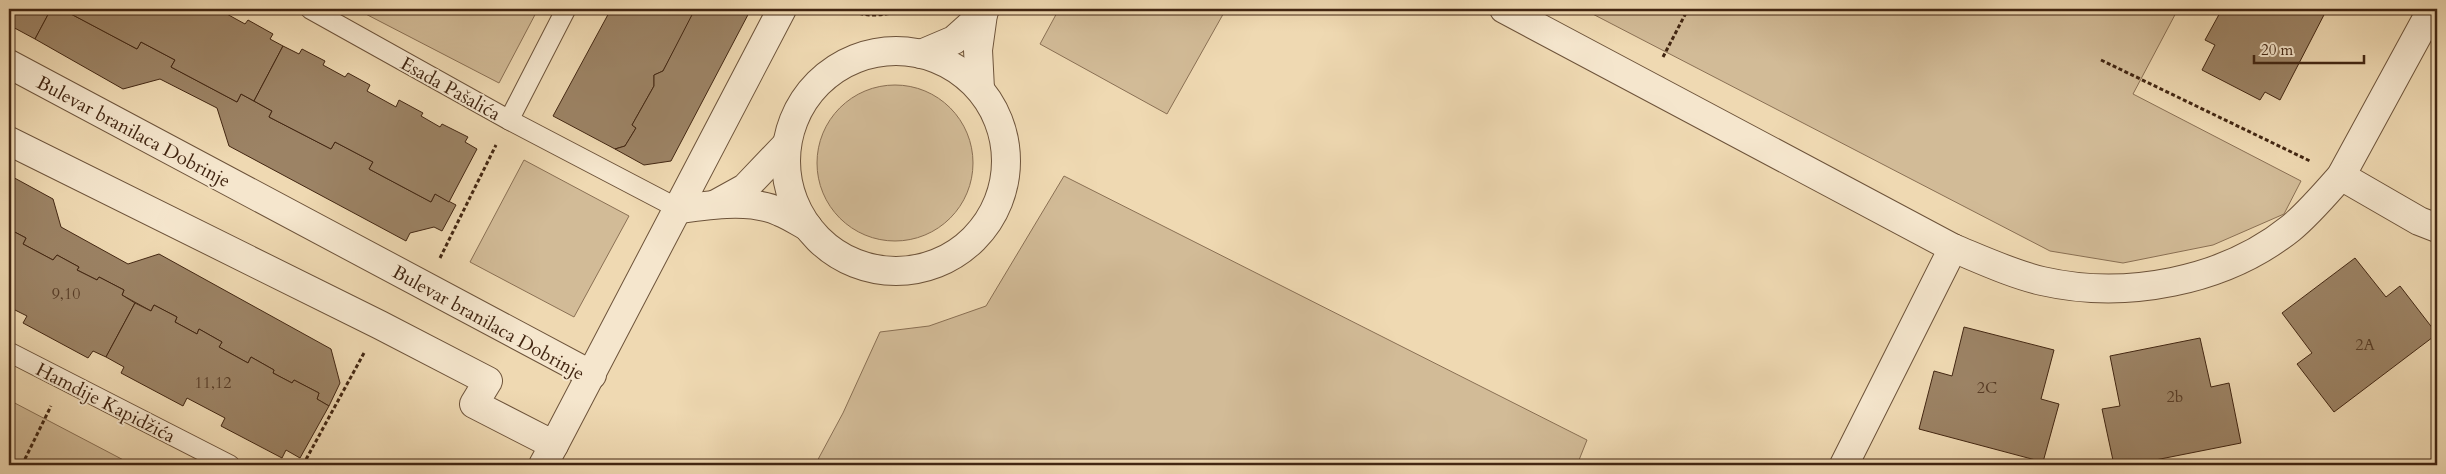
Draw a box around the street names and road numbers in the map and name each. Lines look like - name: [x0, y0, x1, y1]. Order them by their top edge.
- street label: Esada Pašalića: [396, 51, 505, 127]
- street label: Bulevar branilaca Dobrinje: [32, 70, 235, 194]
- street label: Bulevar branilaca Dobrinje: [388, 259, 589, 387]
- street label: Hamdije Kapidžića: [31, 357, 180, 449]

